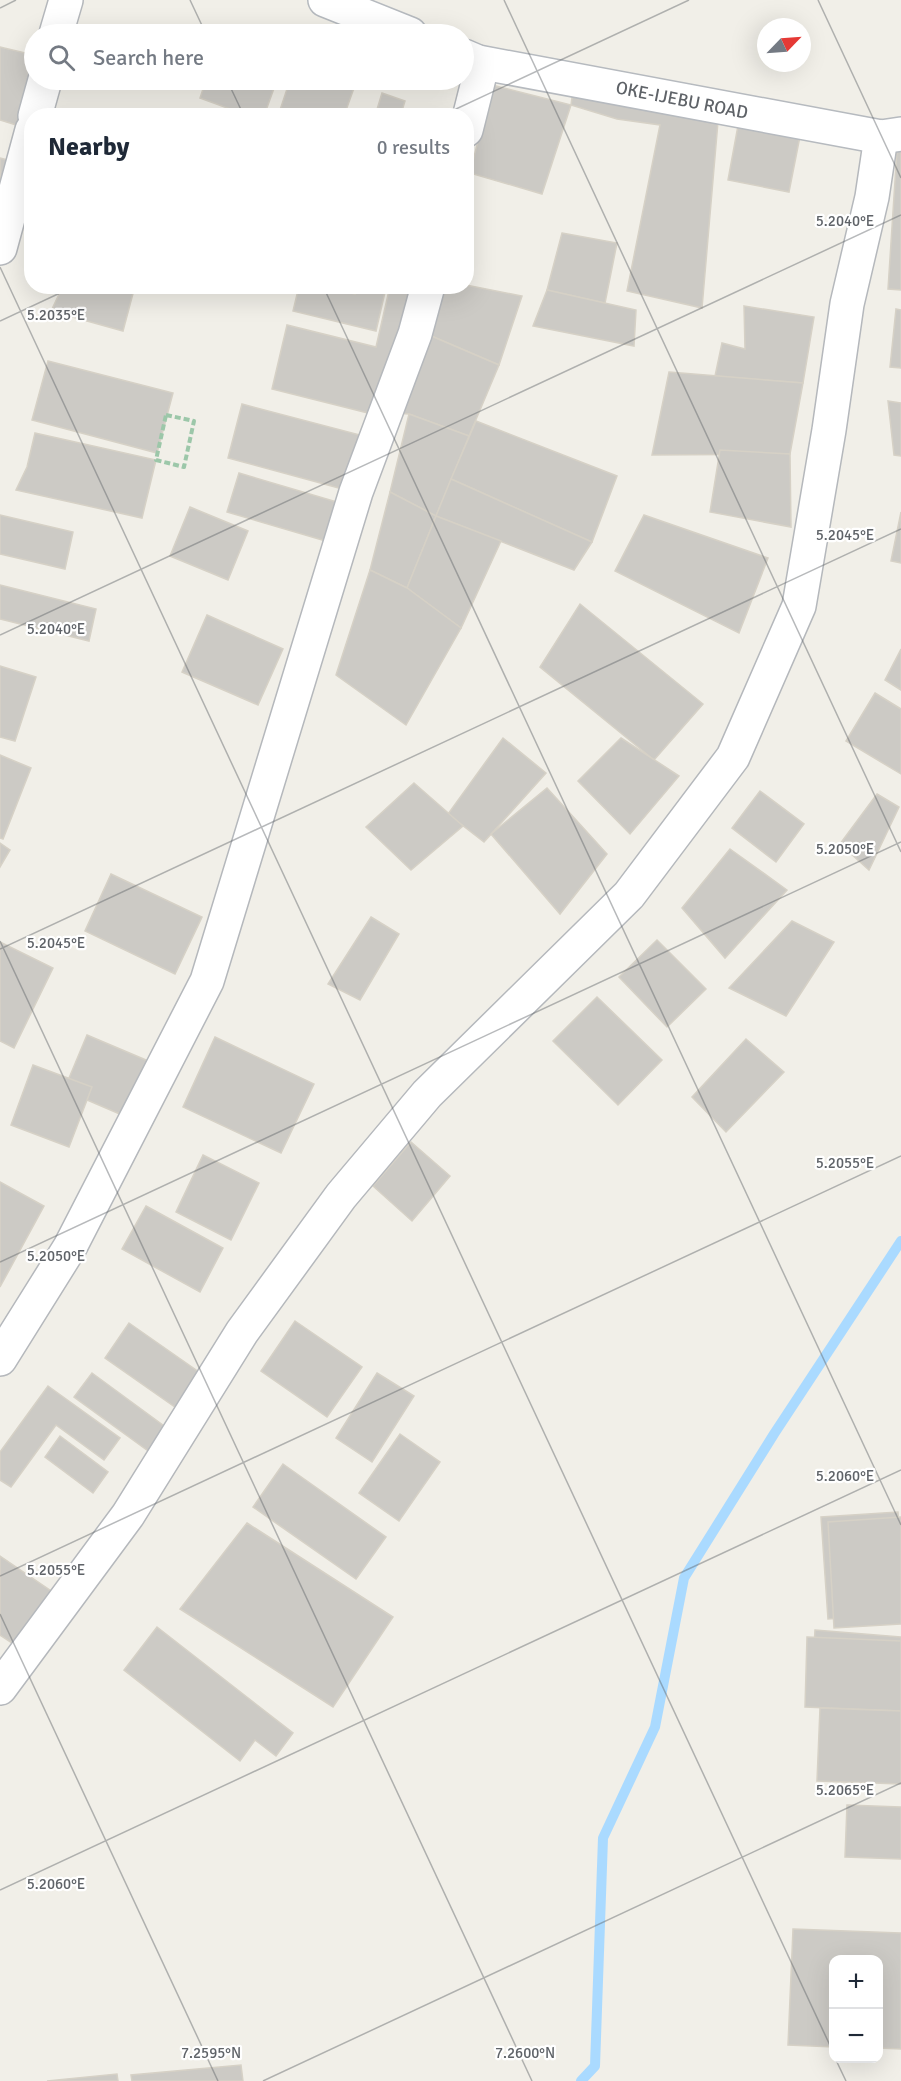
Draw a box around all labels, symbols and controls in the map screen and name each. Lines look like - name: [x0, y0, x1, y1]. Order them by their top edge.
- north arrow: [757, 18, 811, 72]
- search box: [24, 24, 474, 90]
- icon: search: [45, 41, 78, 74]
- text: Search here: [93, 44, 204, 71]
- street label: OKE-IJEBU ROAD: [614, 76, 750, 124]
- text: Nearby: [48, 131, 129, 163]
- text: 0 results: [377, 135, 450, 160]
- text: 5.2040°E: [816, 212, 874, 230]
- text: 5.2035°E: [27, 306, 85, 324]
- text: 5.2045°E: [816, 526, 874, 544]
- text: 5.2040°E: [27, 620, 85, 638]
- text: 5.2050°E: [816, 840, 874, 858]
- text: 5.2045°E: [27, 934, 85, 952]
- text: 5.2055°E: [816, 1154, 874, 1172]
- text: 5.2050°E: [27, 1247, 85, 1265]
- text: 5.2060°E: [816, 1467, 874, 1485]
- text: 5.2055°E: [27, 1561, 85, 1579]
- text: 5.2065°E: [816, 1781, 874, 1799]
- text: 5.2060°E: [27, 1875, 85, 1893]
- map controls: [829, 1955, 883, 2063]
- button: +: [829, 1955, 883, 2009]
- button: −: [829, 2009, 883, 2063]
- text: 7.2595°N: [181, 2044, 241, 2062]
- text: 7.2600°N: [495, 2044, 555, 2062]

